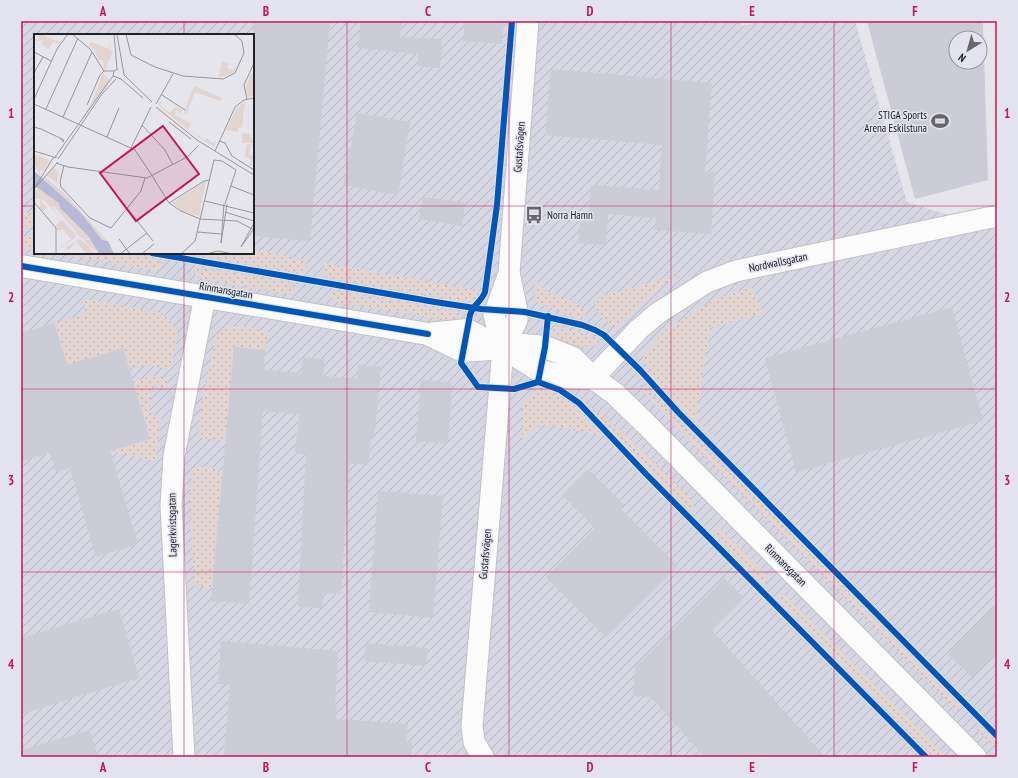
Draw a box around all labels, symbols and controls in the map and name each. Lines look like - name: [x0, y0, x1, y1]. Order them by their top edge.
- text: A: [99, 3, 107, 20]
- text: B: [263, 3, 269, 20]
- text: C: [425, 3, 431, 20]
- text: D: [587, 3, 594, 20]
- text: E: [749, 3, 755, 20]
- text: F: [912, 3, 918, 20]
- north arrow: [948, 30, 988, 70]
- inset map: [34, 34, 254, 254]
- text: N: [955, 51, 969, 65]
- text: 1: [8, 105, 14, 122]
- text: 1: [1004, 105, 1010, 122]
- place label: STIGA Sports Arena Eskilstuna: [864, 108, 927, 135]
- sports icon: STIGA Sports Arena Eskilstuna: [930, 111, 950, 131]
- street label: Gustafsvägen: [510, 121, 528, 173]
- bus stop icon: Norra Hamn: [524, 205, 544, 225]
- place label: Norra Hamn: [547, 208, 593, 222]
- street label: Nordwallsgatan: [747, 249, 809, 275]
- street label: Rinmansgatan: [198, 278, 254, 302]
- text: 2: [8, 289, 14, 306]
- text: 2: [1004, 289, 1010, 306]
- text: 3: [8, 472, 14, 489]
- text: 3: [1004, 472, 1010, 489]
- street label: Lagerkvistsgatan: [164, 493, 180, 557]
- street label: Gustafsvägen: [476, 528, 494, 580]
- street label: Rinmansgatan: [762, 541, 810, 589]
- text: 4: [8, 656, 15, 673]
- text: 4: [1004, 656, 1011, 673]
- text: A: [99, 759, 107, 776]
- text: B: [263, 759, 269, 776]
- text: C: [425, 759, 431, 776]
- text: D: [587, 759, 594, 776]
- text: E: [749, 759, 755, 776]
- text: F: [912, 759, 918, 776]

